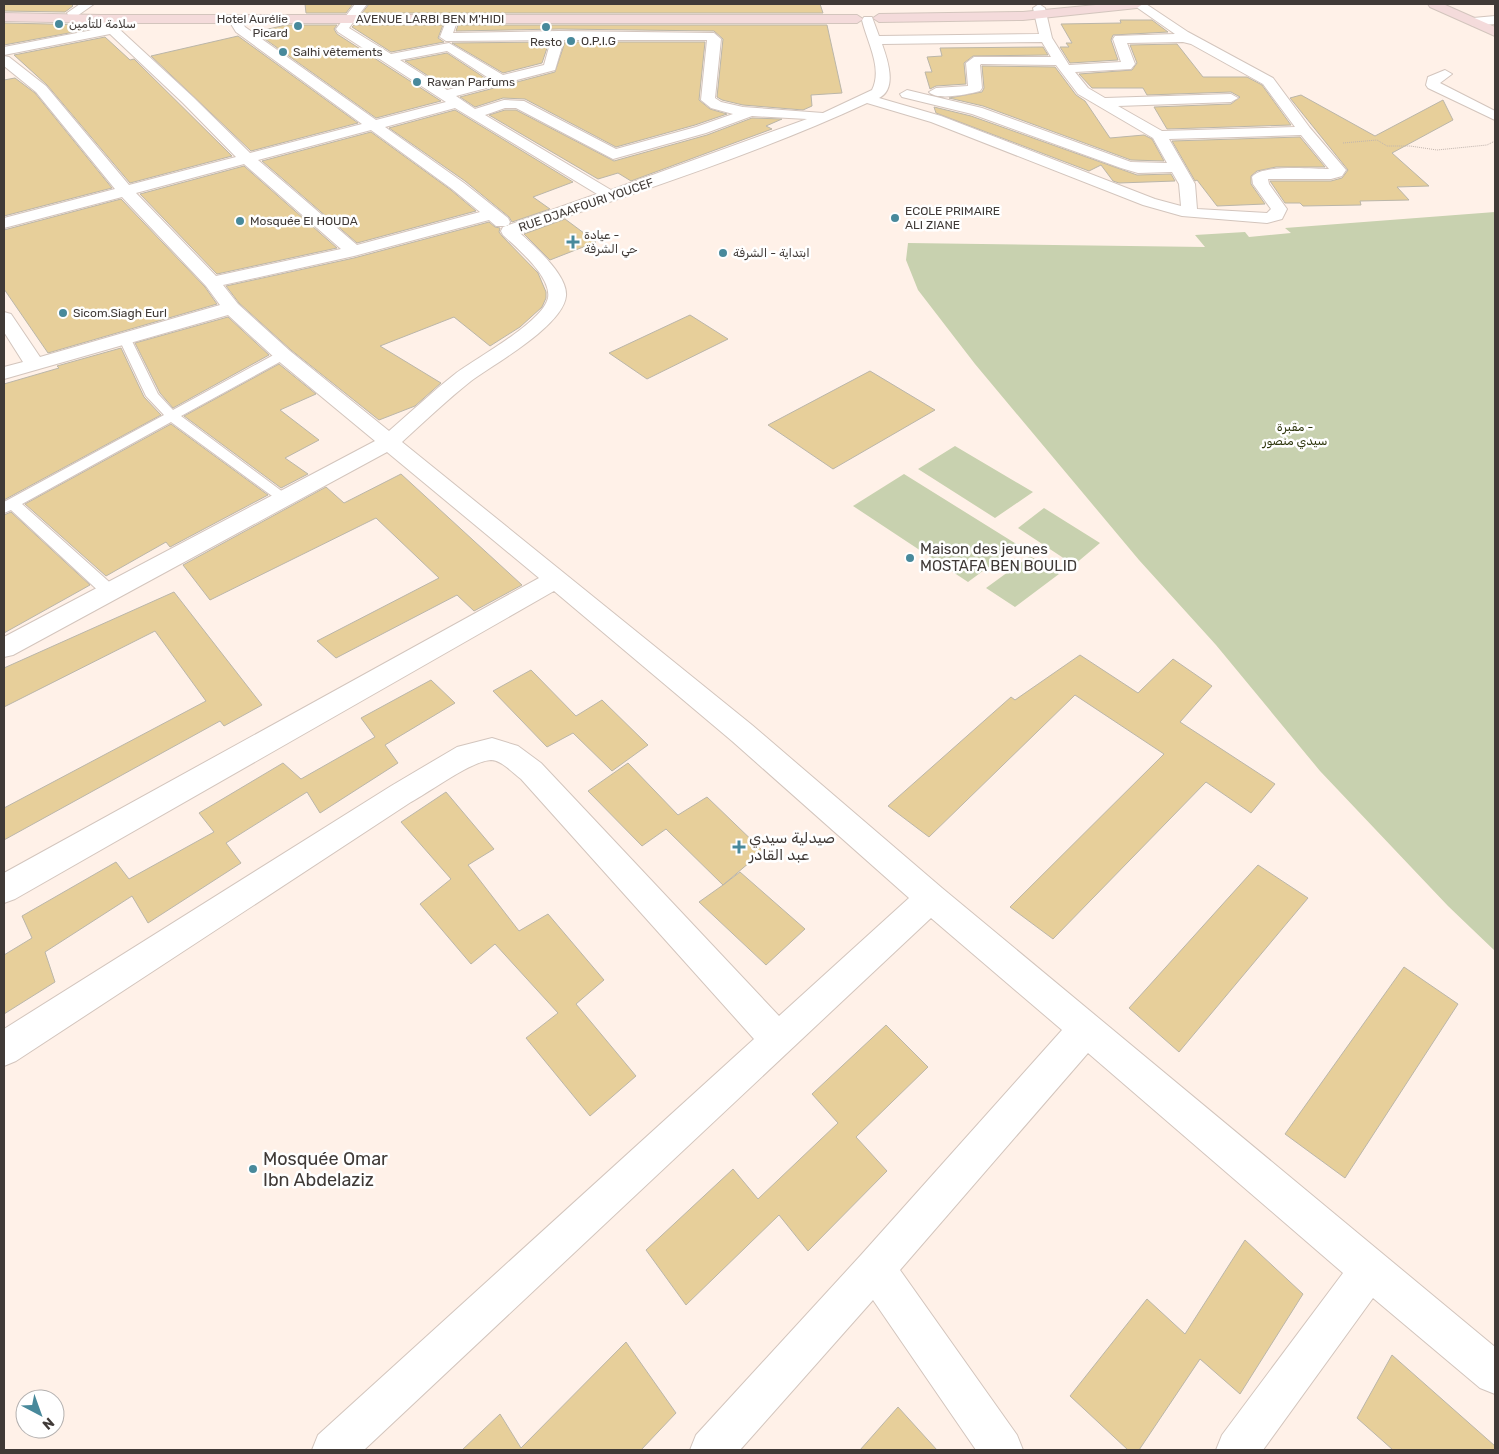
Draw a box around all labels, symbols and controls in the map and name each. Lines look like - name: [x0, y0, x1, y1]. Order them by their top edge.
- place label: Hotel Aurélie Picard: [217, 12, 288, 40]
- street label: AVENUE LARBI BEN M'HIDI: [356, 12, 504, 26]
- place label: سلامة للتأمين: [69, 17, 136, 31]
- marker: سلامة للتأمين: [53, 18, 65, 30]
- marker: Hotel Aurélie Picard: [292, 20, 304, 32]
- marker: Resto: [540, 21, 552, 33]
- place label: O.P.I.G: [581, 34, 616, 48]
- place label: Resto: [530, 35, 562, 49]
- marker: O.P.I.G: [565, 35, 577, 47]
- place label: Salhi vêtements: [293, 45, 383, 59]
- marker: Salhi vêtements: [277, 46, 289, 58]
- place label: Rawan Parfums: [427, 75, 515, 89]
- marker: Rawan Parfums: [411, 76, 423, 88]
- street label: RUE DJAAFOURI YOUCEF: [517, 175, 655, 235]
- place label: ECOLE PRIMAIRE ALI ZIANE: [905, 204, 1000, 232]
- marker: ECOLE PRIMAIRE ALI ZIANE: [889, 212, 901, 224]
- place label: Mosquée El HOUDA: [250, 214, 358, 228]
- marker: Mosquée El HOUDA: [234, 215, 246, 227]
- place label: عيادة - حي الشرفة: [584, 228, 638, 258]
- marker: عيادة - حي الشرفة: [566, 235, 580, 249]
- place label: ابتداية - الشرفة: [733, 246, 810, 261]
- marker: ابتداية - الشرفة: [717, 247, 729, 259]
- place label: Sicom.Siagh Eurl: [73, 306, 167, 320]
- marker: Sicom.Siagh Eurl: [57, 307, 69, 319]
- park label: مقبرة - سيدي منصور: [1262, 420, 1327, 449]
- place label: Maison des jeunes MOSTAFA BEN BOULID: [920, 540, 1077, 575]
- marker: Maison des jeunes MOSTAFA BEN BOULID: [904, 552, 916, 564]
- place label: صيدلية سيدي عبد القادر: [748, 829, 835, 864]
- marker: صيدلية سيدي عبد القادر: [733, 841, 745, 853]
- place label: Mosquée Omar Ibn Abdelaziz: [263, 1148, 388, 1191]
- marker: Mosquée Omar Ibn Abdelaziz: [247, 1163, 259, 1175]
- north arrow: [15, 1389, 65, 1439]
- text: N: [39, 1414, 58, 1433]

